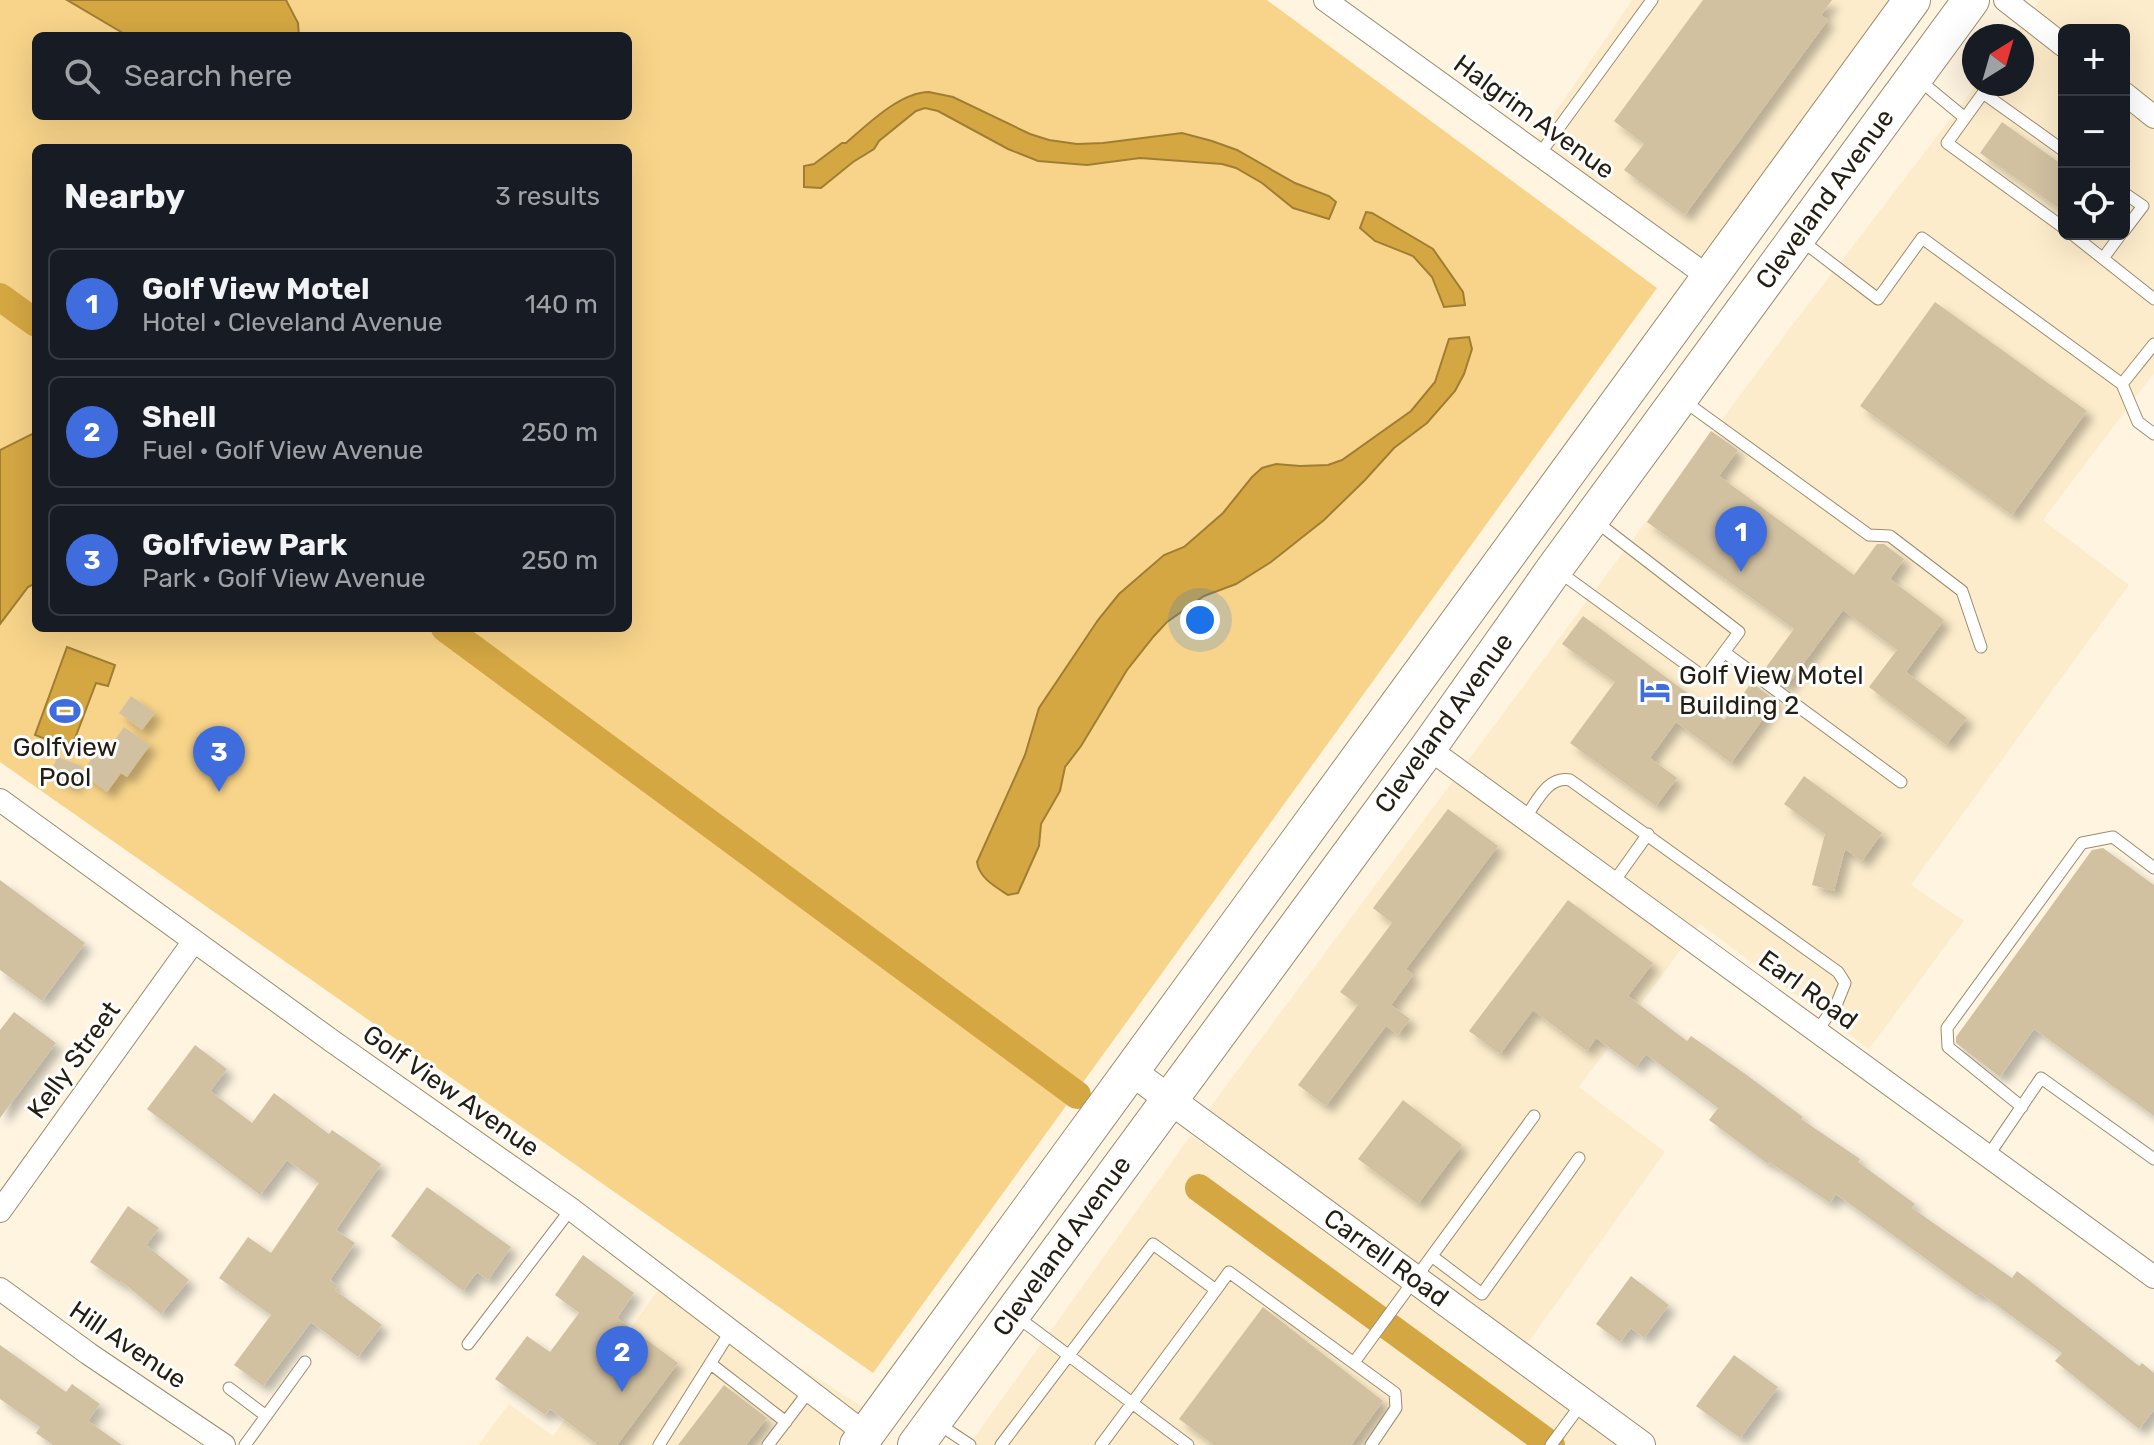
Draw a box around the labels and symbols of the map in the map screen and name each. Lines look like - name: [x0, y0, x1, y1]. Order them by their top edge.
- north arrow: [1962, 24, 2034, 96]
- street label: Halgrim Avenue: [1448, 48, 1620, 186]
- street label: Cleveland Avenue: [1749, 103, 1901, 295]
- pin: 1: [1715, 506, 1767, 572]
- your location: [1180, 600, 1220, 640]
- street label: Cleveland Avenue: [1368, 627, 1520, 819]
- place label: Golf View Motel Building 2: [1679, 660, 1864, 721]
- hotel icon: Golf View Motel Building 2: [1638, 673, 1672, 707]
- sports icon: Golfview Pool: [48, 694, 82, 728]
- pin: 3: [193, 726, 245, 792]
- place label: Golfview Pool: [13, 732, 117, 793]
- street label: Earl Road: [1753, 944, 1863, 1036]
- street label: Kelly Street: [21, 995, 127, 1125]
- street label: Golf View Avenue: [357, 1019, 545, 1163]
- street label: Cleveland Avenue: [986, 1150, 1138, 1342]
- street label: Carrell Road: [1318, 1202, 1454, 1314]
- street label: Hill Avenue: [64, 1295, 192, 1395]
- pin: 2: [596, 1326, 648, 1392]

